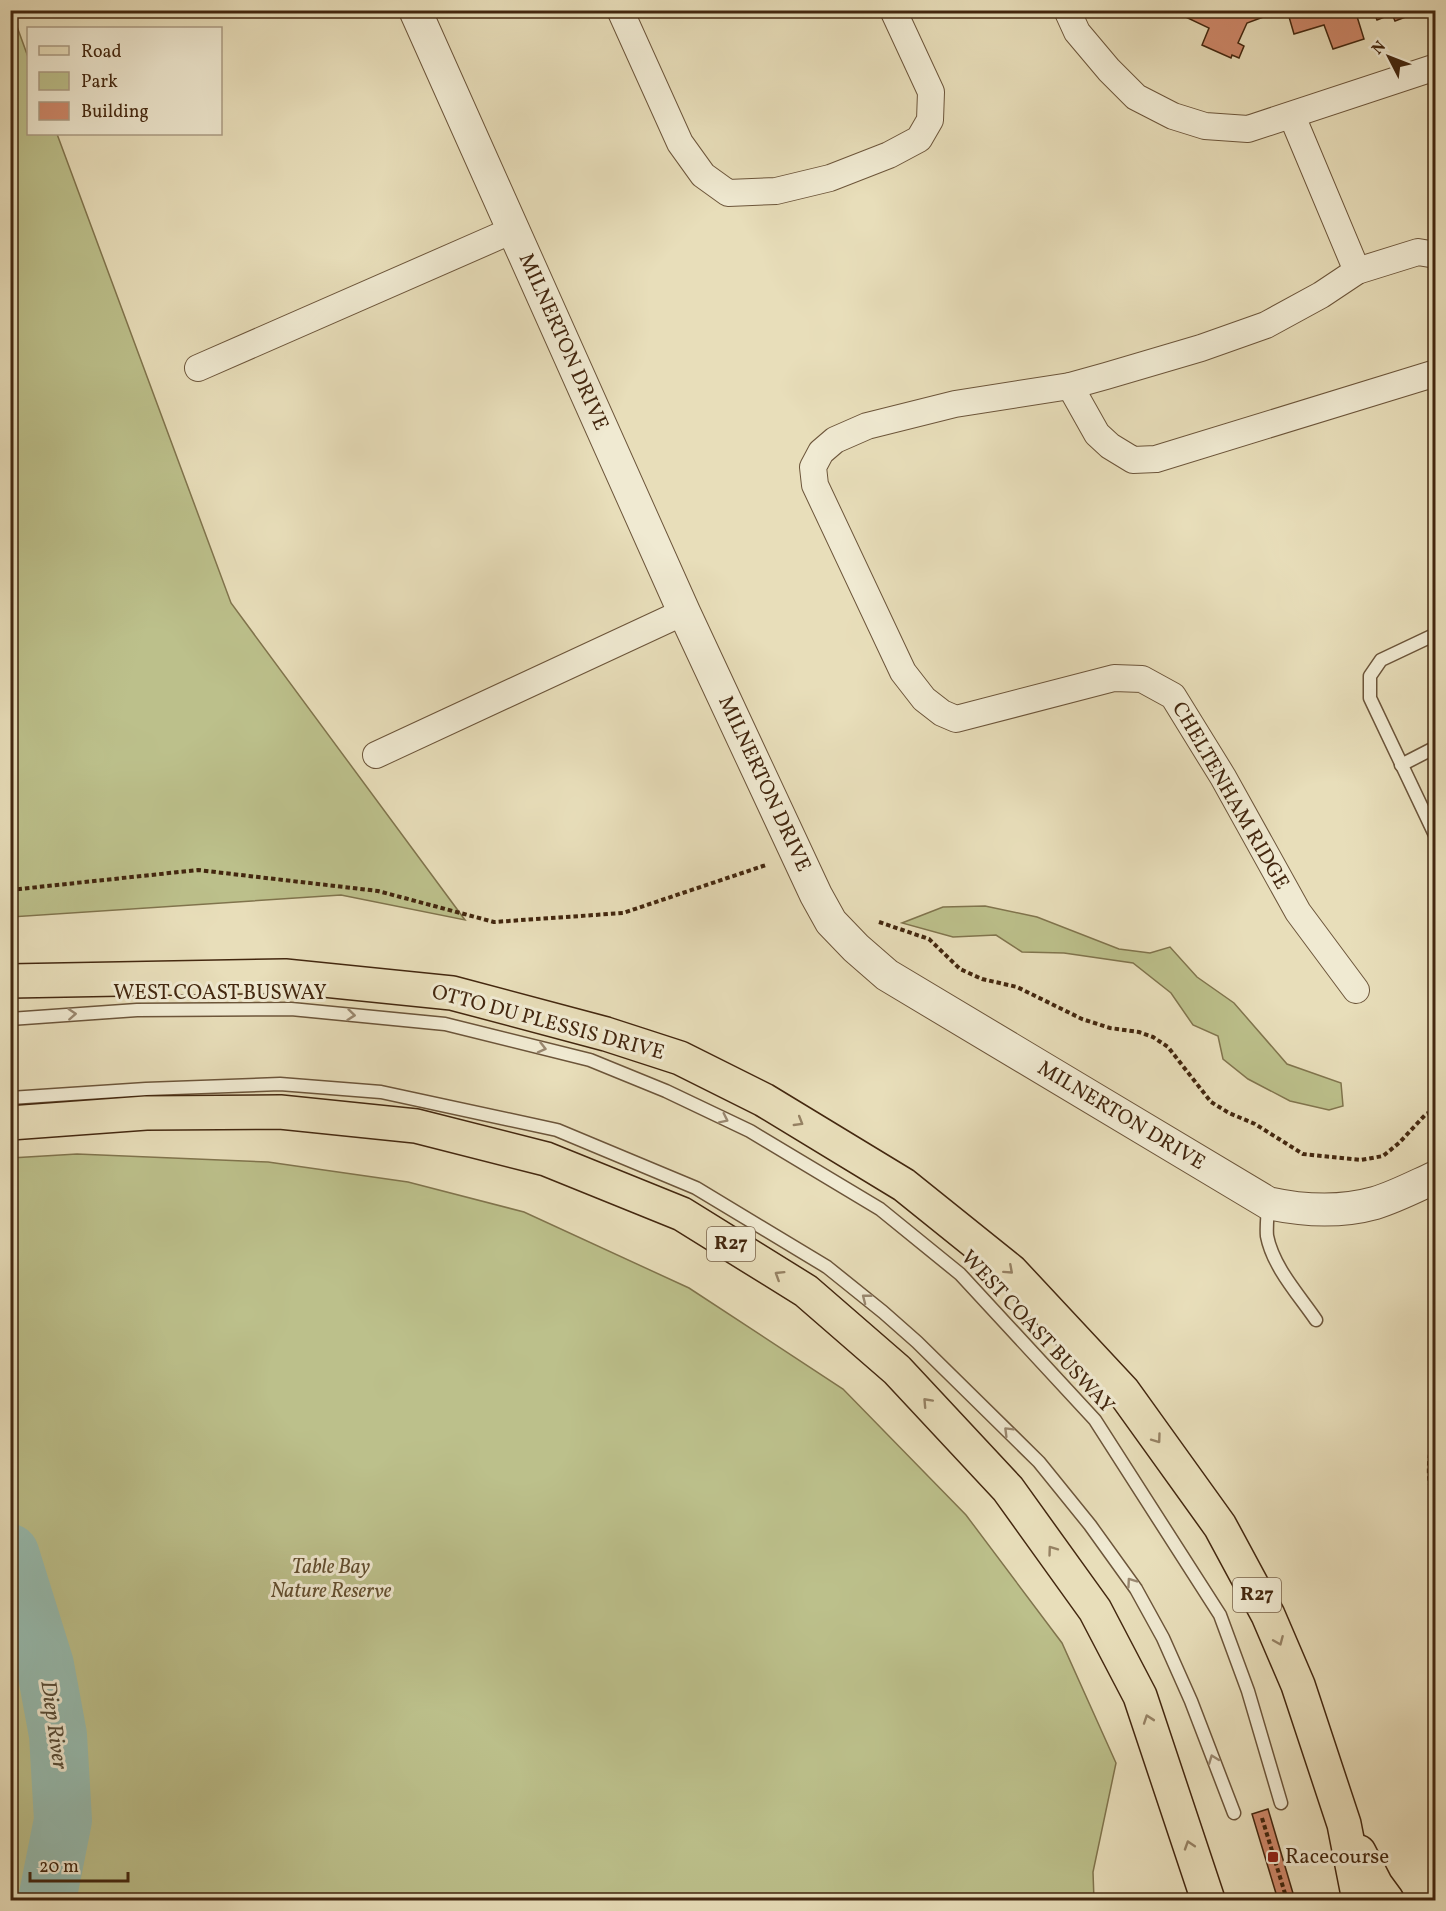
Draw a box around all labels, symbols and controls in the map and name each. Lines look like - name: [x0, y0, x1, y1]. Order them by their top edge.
- legend: [27, 27, 222, 135]
- north arrow: [1359, 27, 1419, 87]
- text: N: [1367, 36, 1392, 60]
- text: Road: [81, 40, 122, 65]
- text: Park: [81, 70, 118, 95]
- text: Building: [81, 100, 149, 125]
- street label: MILNERTON DRIVE: [511, 249, 615, 435]
- street label: MILNERTON DRIVE: [710, 691, 818, 877]
- street label: CHELTENHAM RIDGE: [1164, 697, 1296, 895]
- street label: OTTO DU PLESSIS DRIVE: [428, 978, 668, 1068]
- street label: WEST COAST BUSWAY: [113, 979, 327, 1008]
- one-way arrow: [68, 1008, 77, 1021]
- one-way arrow: [346, 1008, 355, 1020]
- one-way arrow: [537, 1041, 547, 1054]
- street label: MILNERTON DRIVE: [1032, 1054, 1210, 1178]
- one-way arrow: [717, 1111, 728, 1123]
- one-way arrow: [793, 1114, 803, 1126]
- road number: R27: [707, 1227, 755, 1261]
- street label: WEST COAST BUSWAY: [954, 1244, 1120, 1420]
- one-way arrow: [1002, 1263, 1013, 1274]
- one-way arrow: [775, 1271, 786, 1282]
- one-way arrow: [861, 1295, 872, 1306]
- one-way arrow: [923, 1398, 934, 1409]
- one-way arrow: [1004, 1428, 1015, 1439]
- one-way arrow: [1150, 1432, 1161, 1443]
- one-way arrow: [1048, 1546, 1059, 1557]
- park label: Table Bay Nature Reserve: [271, 1553, 392, 1606]
- one-way arrow: [1127, 1578, 1138, 1589]
- road number: R27: [1233, 1578, 1281, 1612]
- one-way arrow: [1272, 1635, 1284, 1646]
- water label: Diep River: [31, 1679, 75, 1772]
- one-way arrow: [1142, 1714, 1155, 1725]
- one-way arrow: [1208, 1754, 1220, 1765]
- one-way arrow: [1184, 1840, 1197, 1851]
- place label: Racecourse: [1285, 1843, 1389, 1872]
- scale bar: [30, 1845, 128, 1883]
- marker: Racecourse: [1266, 1850, 1280, 1864]
- text: 20 m: [39, 1855, 79, 1880]

